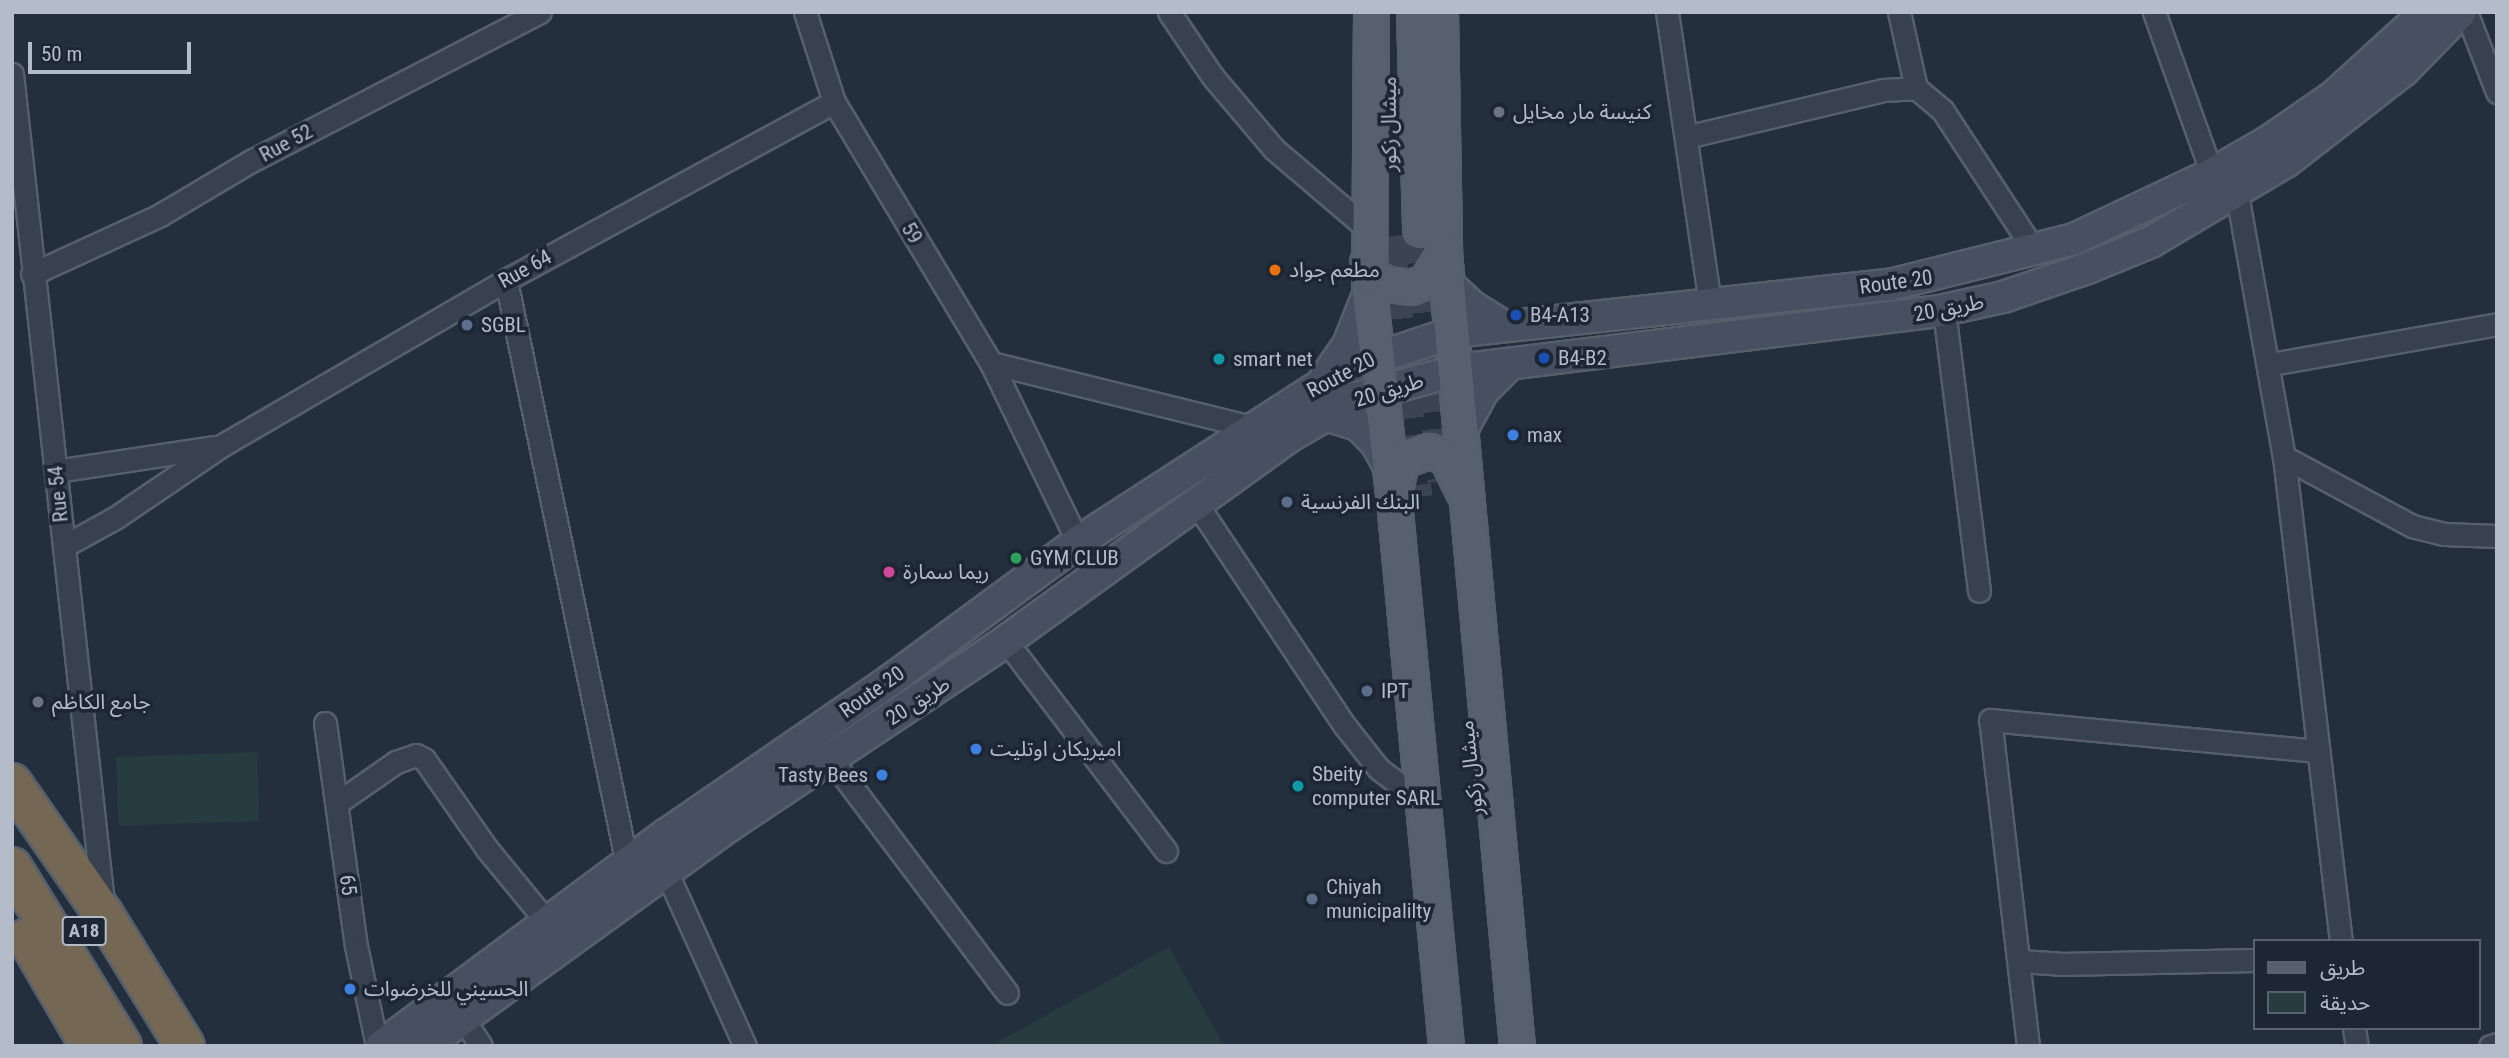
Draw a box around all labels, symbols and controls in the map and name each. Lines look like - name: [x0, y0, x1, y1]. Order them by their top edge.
- scale bar: [32, 28, 194, 72]
- text: 50 m: [41, 42, 82, 66]
- street label: ميشال زكور: [1376, 76, 1402, 172]
- place label: كنيسة مار مخايل: [1513, 99, 1651, 125]
- marker: كنيسة مار مخايل: [1491, 104, 1507, 120]
- street label: Rue 52: [255, 119, 317, 167]
- street label: 59: [896, 218, 928, 248]
- street label: Rue 64: [494, 244, 556, 294]
- place label: مطعم جواد: [1289, 257, 1380, 283]
- marker: مطعم جواد: [1267, 262, 1283, 278]
- street label: Route 20: [1858, 264, 1934, 300]
- street label: طريق 20: [1912, 289, 1986, 327]
- place label: B4-A13: [1530, 302, 1590, 328]
- marker: B4-A13: [1508, 307, 1524, 323]
- place label: SGBL: [481, 312, 526, 338]
- marker: SGBL: [459, 317, 475, 333]
- place label: B4-B2: [1558, 345, 1607, 371]
- place label: smart net: [1233, 346, 1313, 372]
- street label: Route 20: [1303, 347, 1379, 403]
- marker: B4-B2: [1536, 350, 1552, 366]
- marker: smart net: [1211, 351, 1227, 367]
- street label: طريق 20: [1352, 368, 1426, 412]
- place label: max: [1527, 422, 1562, 448]
- marker: max: [1505, 427, 1521, 443]
- street label: Rue 54: [43, 464, 73, 524]
- place label: البنك الفرنسية: [1301, 489, 1420, 515]
- marker: البنك الفرنسية: [1279, 494, 1295, 510]
- place label: GYM CLUB: [1030, 545, 1119, 571]
- marker: GYM CLUB: [1008, 550, 1024, 566]
- place label: ريما سمارة: [903, 559, 990, 585]
- marker: ريما سمارة: [881, 564, 897, 580]
- street label: Route 20: [835, 661, 909, 723]
- street label: طريق 20: [881, 671, 955, 731]
- place label: IPT: [1381, 678, 1409, 704]
- marker: IPT: [1359, 683, 1375, 699]
- place label: جامع الكاظم: [52, 689, 151, 715]
- marker: جامع الكاظم: [30, 694, 46, 710]
- street label: ميشال زكور: [1453, 719, 1489, 817]
- place label: اميريكان اوتليت: [990, 736, 1122, 762]
- marker: اميريكان اوتليت: [968, 741, 984, 757]
- place label: Sbeity computer SARL: [1312, 761, 1440, 811]
- place label: Tasty Bees: [778, 762, 868, 788]
- marker: Tasty Bees: [874, 767, 890, 783]
- marker: Sbeity computer SARL: [1290, 778, 1306, 794]
- street label: 65: [334, 873, 362, 897]
- place label: Chiyah municipalilty: [1326, 874, 1431, 924]
- marker: Chiyah municipalilty: [1304, 891, 1320, 907]
- road number: A18: [61, 916, 107, 946]
- legend: [2254, 939, 2481, 1030]
- text: طريق: [2320, 956, 2365, 980]
- place label: الحسيني للخرضوات: [364, 976, 529, 1002]
- marker: الحسيني للخرضوات: [342, 981, 358, 997]
- text: حديقة: [2320, 991, 2370, 1015]

